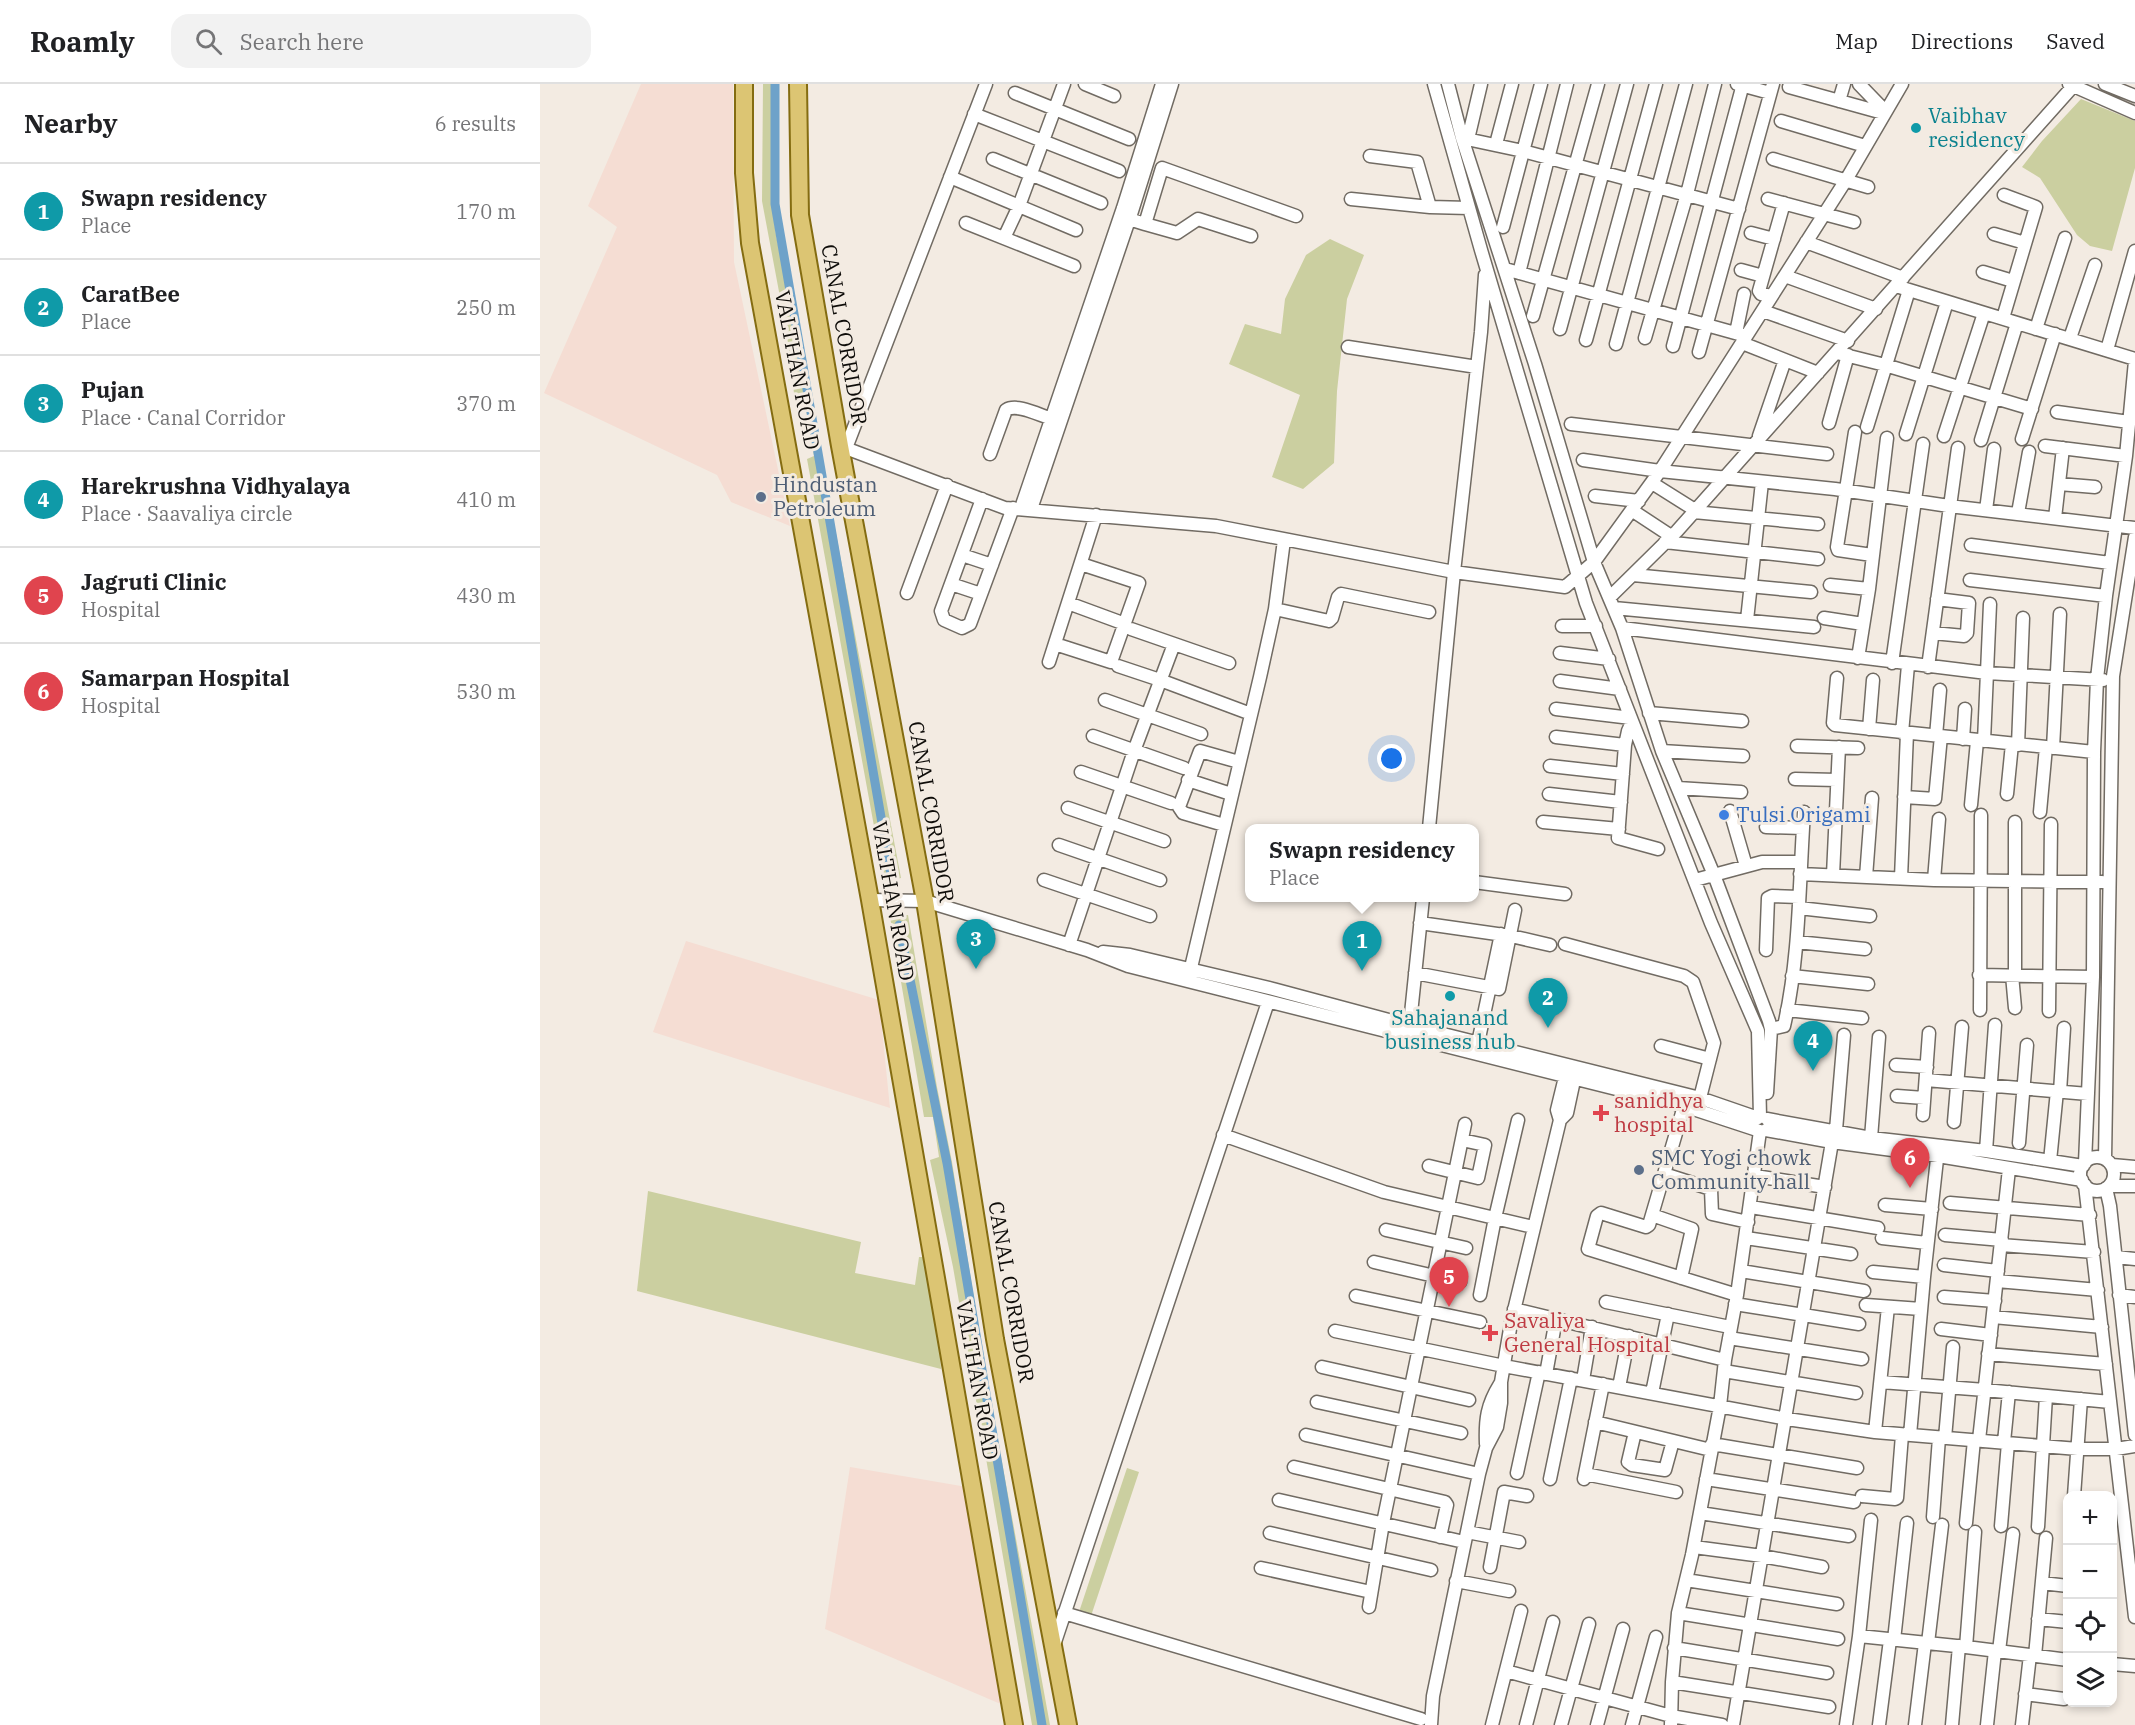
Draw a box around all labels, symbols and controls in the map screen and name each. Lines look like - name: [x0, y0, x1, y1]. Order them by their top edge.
- search box: [171, 14, 591, 68]
- text: Roamly: [30, 23, 135, 60]
- icon: search: [192, 25, 225, 58]
- text: Search here: [240, 27, 364, 56]
- text: Map: [1835, 27, 1878, 55]
- text: Directions: [1911, 27, 2013, 55]
- text: Saved: [2046, 27, 2105, 55]
- place label: Vaibhav residency: [1928, 101, 2026, 153]
- text: Nearby: [24, 106, 118, 140]
- text: 6 results: [435, 110, 516, 137]
- marker: Vaibhav residency: [1909, 121, 1923, 135]
- text: Swapn residency: [81, 183, 267, 212]
- text: 1: [38, 198, 50, 225]
- text: 170 m: [456, 198, 516, 225]
- text: Place: [81, 212, 131, 239]
- street label: CANAL CORRIDOR: [815, 242, 875, 428]
- text: CaratBee: [81, 279, 180, 308]
- street label: VALTHAN ROAD: [769, 288, 827, 452]
- text: 2: [38, 294, 50, 321]
- text: 250 m: [456, 294, 516, 321]
- text: Place: [81, 308, 131, 335]
- text: Pujan: [81, 375, 144, 404]
- text: 3: [38, 390, 50, 417]
- text: 370 m: [456, 390, 516, 417]
- text: Place · Canal Corridor: [81, 404, 285, 431]
- place label: Hindustan Petroleum: [773, 470, 878, 522]
- text: Harekrushna Vidhyalaya: [81, 471, 351, 500]
- text: 4: [38, 486, 50, 513]
- text: 410 m: [456, 486, 516, 513]
- marker: Hindustan Petroleum: [754, 490, 768, 504]
- text: Place · Saavaliya circle: [81, 500, 293, 527]
- text: Jagruti Clinic: [81, 567, 227, 596]
- text: 5: [38, 582, 50, 609]
- text: 430 m: [456, 582, 516, 609]
- text: Hospital: [81, 596, 160, 623]
- text: Samarpan Hospital: [81, 663, 290, 692]
- text: 6: [38, 678, 50, 705]
- text: 530 m: [456, 678, 516, 705]
- text: Hospital: [81, 692, 160, 719]
- street label: CANAL CORRIDOR: [902, 719, 962, 905]
- your location: [1377, 744, 1406, 773]
- place label: Tulsi Origami: [1736, 800, 1871, 828]
- marker: Tulsi Origami: [1717, 808, 1731, 822]
- street label: VALTHAN ROAD: [866, 819, 922, 983]
- popup: [1245, 824, 1479, 902]
- text: Swapn residency: [1269, 835, 1455, 864]
- text: Place: [1269, 864, 1319, 891]
- pin: 3: [956, 920, 996, 969]
- pin: 1: [1342, 922, 1382, 971]
- pin: 2: [1528, 978, 1568, 1028]
- marker: Sahajanand business hub: [1443, 989, 1457, 1003]
- place label: Sahajanand business hub: [1385, 1003, 1516, 1055]
- pin: 4: [1794, 1022, 1832, 1071]
- place label: sanidhya hospital: [1614, 1086, 1704, 1138]
- marker: sanidhya hospital: [1592, 1104, 1610, 1122]
- pin: 6: [1890, 1138, 1930, 1188]
- place label: SMC Yogi chowk Community hall: [1651, 1143, 1812, 1195]
- marker: SMC Yogi chowk Community hall: [1632, 1163, 1646, 1177]
- street label: CANAL CORRIDOR: [982, 1199, 1042, 1385]
- pin: 5: [1430, 1258, 1468, 1307]
- street label: VALTHAN ROAD: [950, 1298, 1006, 1462]
- place label: Savaliya General Hospital: [1504, 1306, 1670, 1358]
- marker: Savaliya General Hospital: [1481, 1324, 1499, 1342]
- map controls: [2063, 1491, 2117, 1707]
- button: +: [2063, 1491, 2117, 1545]
- button: −: [2063, 1545, 2117, 1599]
- button: locate: [2063, 1599, 2117, 1653]
- button: layers: [2063, 1653, 2117, 1707]

